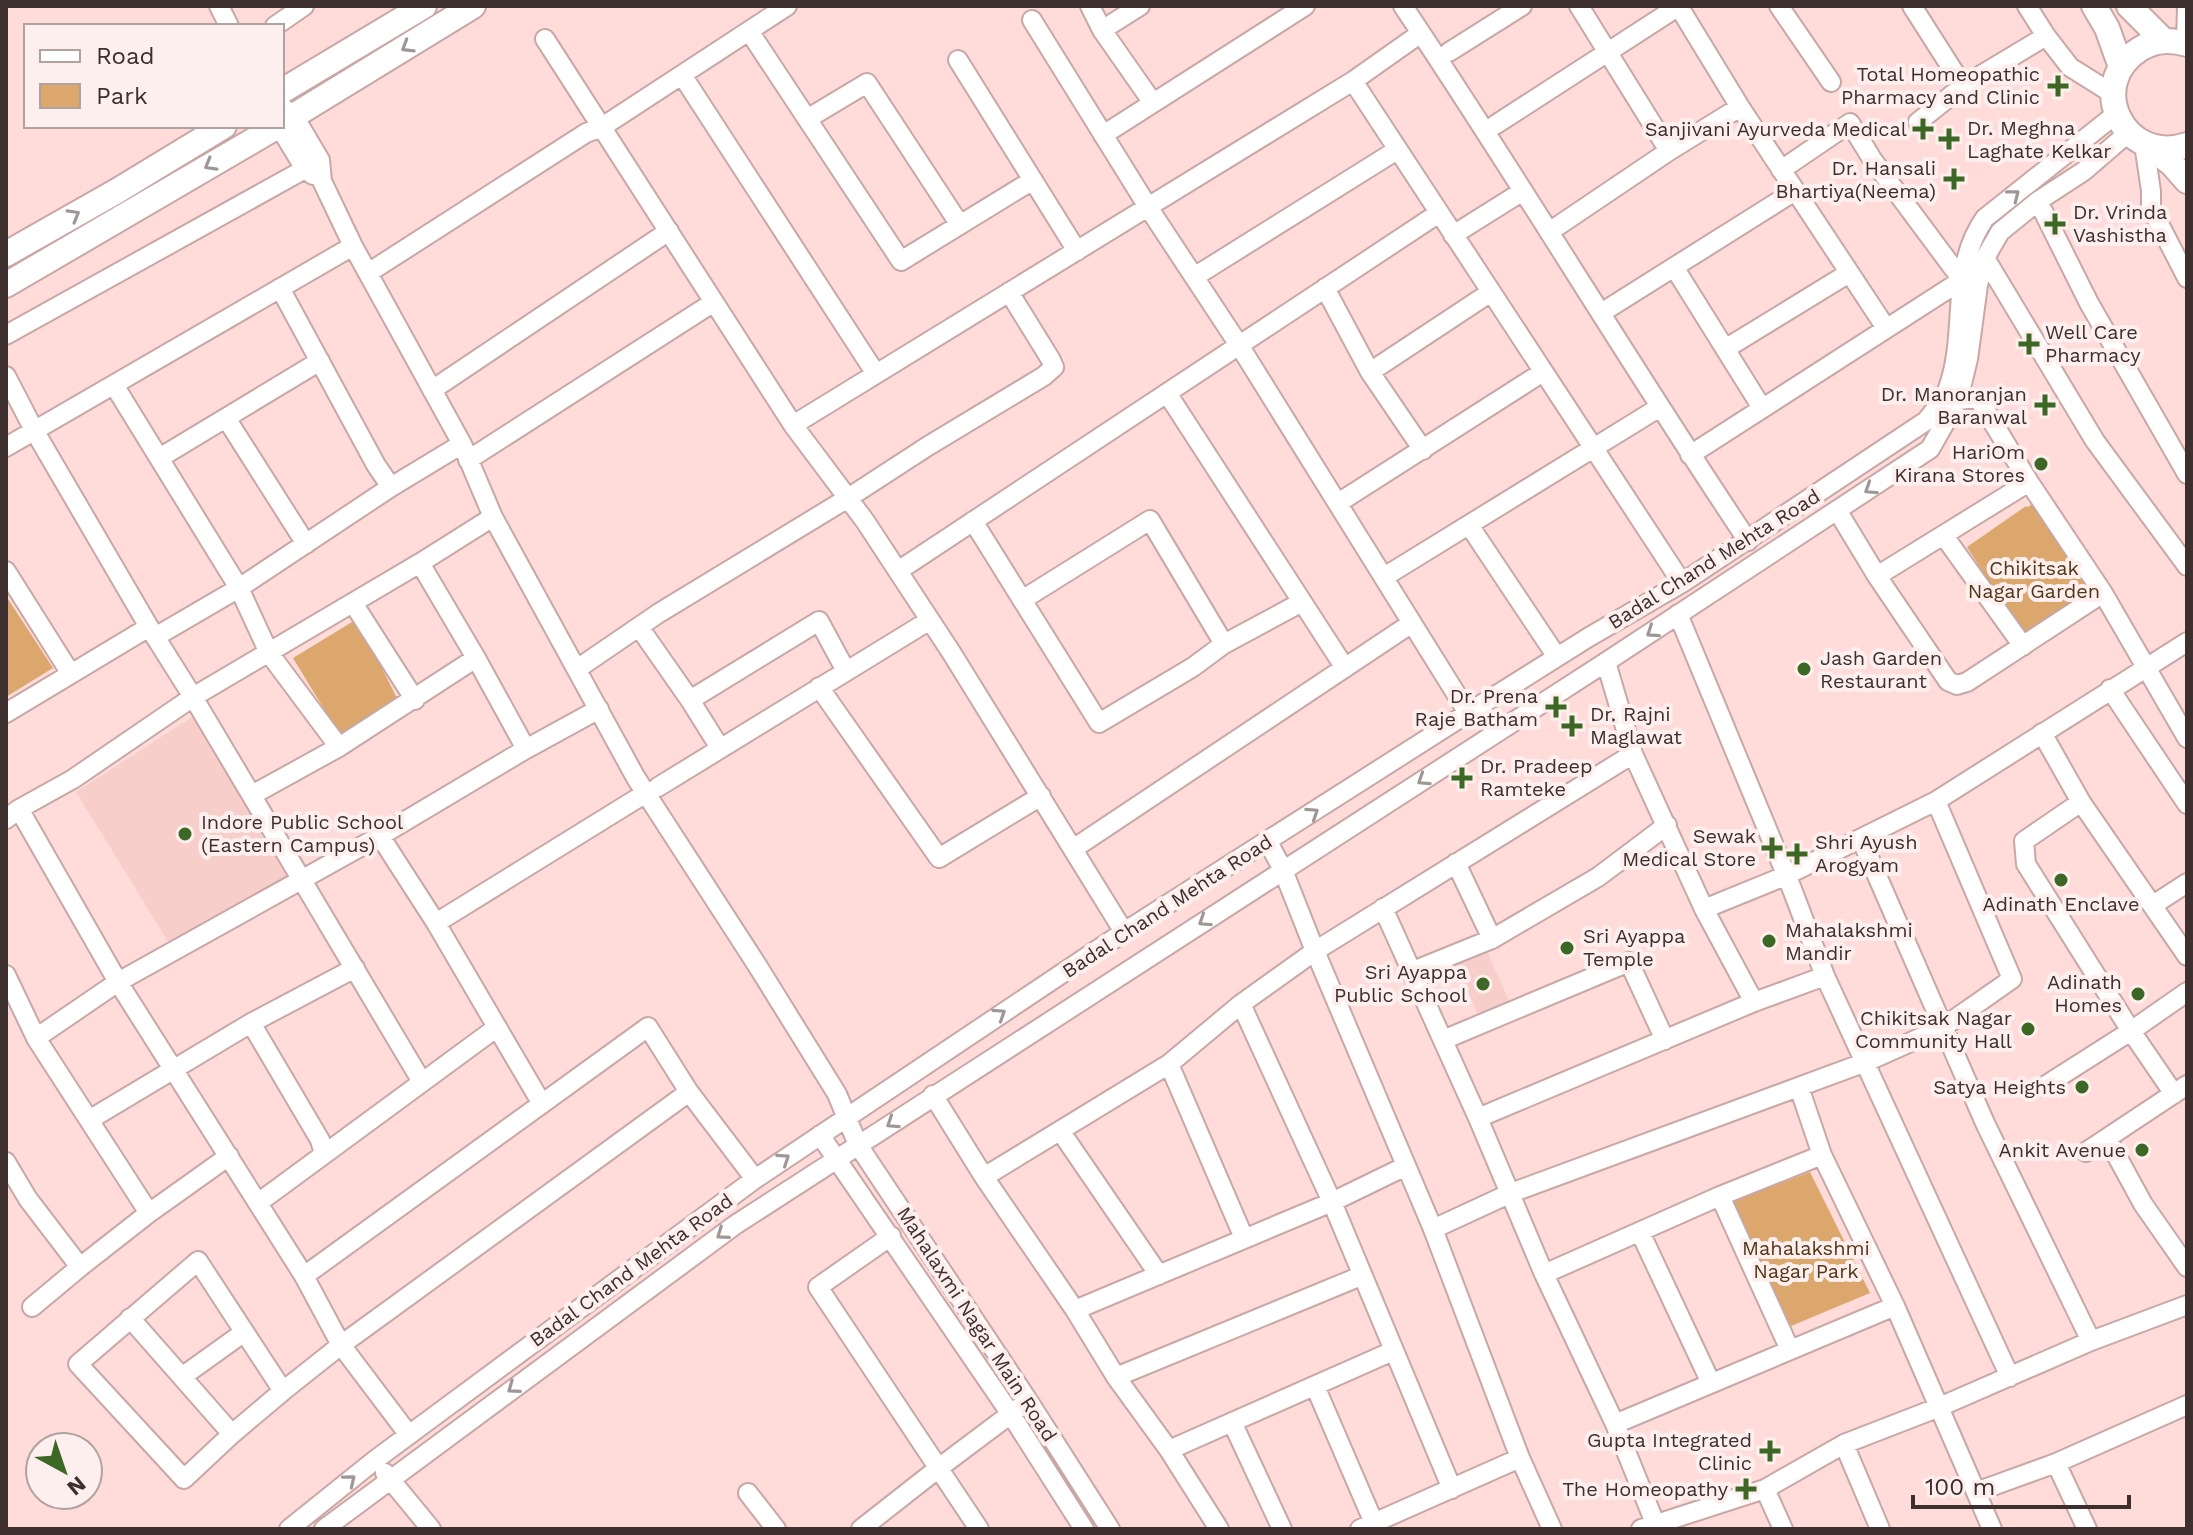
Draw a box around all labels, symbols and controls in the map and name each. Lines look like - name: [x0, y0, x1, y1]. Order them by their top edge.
- legend: [24, 24, 284, 128]
- one-way arrow: [401, 37, 416, 53]
- text: Road: [96, 42, 155, 70]
- place label: Total Homeopathic Pharmacy and Clinic: [1841, 62, 2040, 109]
- marker: Total Homeopathic Pharmacy and Clinic: [2047, 75, 2069, 97]
- text: Park: [96, 82, 148, 110]
- place label: Dr. Meghna Laghate Kelkar: [1967, 116, 2112, 163]
- place label: Sanjivani Ayurveda Medical: [1645, 117, 1907, 141]
- marker: Sanjivani Ayurveda Medical: [1914, 120, 1932, 138]
- marker: Dr. Meghna Laghate Kelkar: [1938, 128, 1960, 150]
- one-way arrow: [204, 156, 219, 171]
- place label: Dr. Hansali Bhartiya(Neema): [1775, 156, 1936, 203]
- marker: Dr. Hansali Bhartiya(Neema): [1943, 168, 1965, 190]
- one-way arrow: [2005, 190, 2020, 204]
- place label: Dr. Vrinda Vashistha: [2073, 200, 2167, 247]
- one-way arrow: [65, 209, 80, 225]
- marker: Dr. Vrinda Vashistha: [2044, 213, 2066, 235]
- place label: Well Care Pharmacy: [2045, 320, 2141, 367]
- marker: Well Care Pharmacy: [2020, 335, 2038, 353]
- place label: Dr. Manoranjan Baranwal: [1881, 382, 2027, 429]
- marker: Dr. Manoranjan Baranwal: [2034, 394, 2056, 416]
- place label: HariOm Kirana Stores: [1894, 440, 2025, 487]
- marker: HariOm Kirana Stores: [2032, 455, 2050, 473]
- one-way arrow: [1864, 479, 1878, 494]
- street label: Badal Chand Mehta Road: [1604, 484, 1824, 634]
- park label: Chikitsak Nagar Garden: [1968, 556, 2100, 603]
- one-way arrow: [1647, 622, 1661, 637]
- place label: Jash Garden Restaurant: [1820, 646, 1942, 693]
- marker: Jash Garden Restaurant: [1795, 660, 1813, 678]
- place label: Dr. Prena Raje Batham: [1415, 684, 1538, 731]
- marker: Dr. Prena Raje Batham: [1545, 696, 1567, 718]
- place label: Dr. Rajni Maglawat: [1590, 702, 1683, 749]
- marker: Dr. Rajni Maglawat: [1561, 715, 1583, 737]
- place label: Dr. Pradeep Ramteke: [1480, 754, 1593, 801]
- marker: Dr. Pradeep Ramteke: [1451, 767, 1473, 789]
- one-way arrow: [1417, 771, 1432, 786]
- one-way arrow: [1304, 807, 1319, 822]
- place label: Indore Public School (Eastern Campus): [201, 810, 403, 857]
- place label: Sewak Medical Store: [1622, 824, 1756, 871]
- marker: Indore Public School (Eastern Campus): [176, 825, 194, 843]
- street label: Badal Chand Mehta Road: [1058, 829, 1276, 983]
- place label: Shri Ayush Arogyam: [1815, 830, 1918, 877]
- marker: Sewak Medical Store: [1763, 839, 1781, 857]
- marker: Shri Ayush Arogyam: [1786, 843, 1808, 865]
- marker: Adinath Enclave: [2052, 871, 2070, 889]
- place label: Adinath Enclave: [1982, 892, 2140, 916]
- one-way arrow: [1198, 911, 1213, 926]
- place label: Mahalakshmi Mandir: [1785, 918, 1913, 965]
- place label: Sri Ayappa Temple: [1583, 924, 1685, 971]
- marker: Mahalakshmi Mandir: [1760, 932, 1778, 950]
- marker: Sri Ayappa Temple: [1558, 939, 1576, 957]
- place label: Sri Ayappa Public School: [1334, 960, 1467, 1007]
- place label: Adinath Homes: [2047, 970, 2122, 1017]
- marker: Sri Ayappa Public School: [1474, 975, 1492, 993]
- marker: Adinath Homes: [2129, 985, 2147, 1003]
- place label: Chikitsak Nagar Community Hall: [1855, 1006, 2012, 1053]
- one-way arrow: [991, 1009, 1006, 1024]
- marker: Chikitsak Nagar Community Hall: [2019, 1020, 2037, 1038]
- place label: Satya Heights: [1933, 1075, 2066, 1099]
- marker: Satya Heights: [2073, 1078, 2091, 1096]
- one-way arrow: [886, 1113, 900, 1128]
- place label: Ankit Avenue: [1999, 1138, 2126, 1162]
- marker: Ankit Avenue: [2133, 1141, 2151, 1159]
- one-way arrow: [776, 1154, 790, 1169]
- street label: Badal Chand Mehta Road: [525, 1188, 737, 1352]
- street label: Mahalaxmi Nagar Main Road: [892, 1202, 1062, 1446]
- one-way arrow: [717, 1224, 731, 1239]
- park label: Mahalakshmi Nagar Park: [1742, 1236, 1870, 1283]
- one-way arrow: [507, 1379, 522, 1393]
- place label: Gupta Integrated Clinic: [1587, 1428, 1752, 1475]
- north arrow: [24, 1431, 104, 1511]
- marker: Gupta Integrated Clinic: [1759, 1440, 1781, 1462]
- scale bar: [1913, 1459, 2129, 1509]
- text: N: [62, 1471, 91, 1501]
- text: 100 m: [1925, 1473, 1995, 1501]
- one-way arrow: [341, 1475, 355, 1490]
- place label: The Homeopathy: [1562, 1477, 1729, 1501]
- marker: The Homeopathy: [1735, 1478, 1757, 1500]

